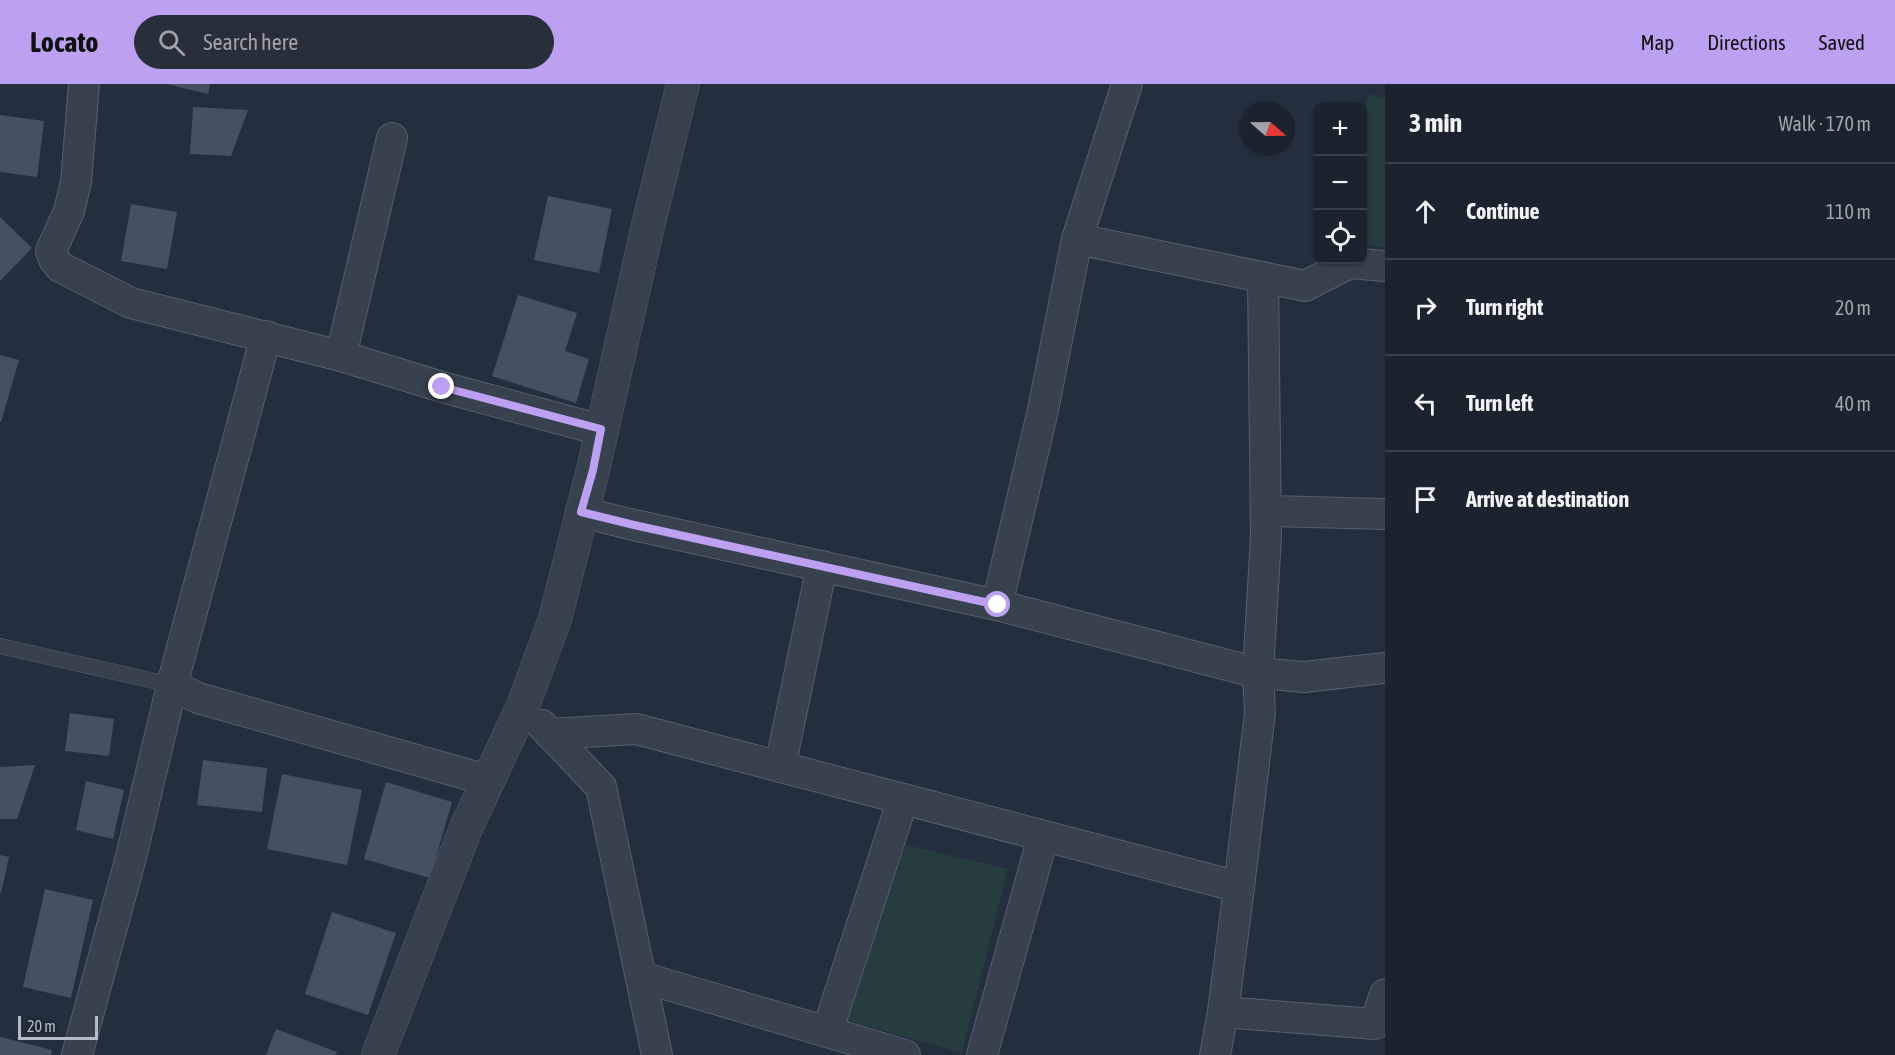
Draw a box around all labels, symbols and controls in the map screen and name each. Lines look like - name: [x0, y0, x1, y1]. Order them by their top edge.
- search box: [134, 15, 554, 69]
- text: Locato: [30, 26, 98, 58]
- icon: search: [155, 26, 188, 59]
- text: Search here: [203, 29, 298, 55]
- text: Map: [1640, 30, 1674, 54]
- text: Directions: [1707, 30, 1786, 54]
- text: Saved: [1819, 30, 1865, 54]
- north arrow: [1241, 102, 1295, 156]
- map controls: [1313, 102, 1367, 264]
- button: +: [1313, 102, 1367, 156]
- text: 3 min: [1409, 108, 1462, 138]
- text: Walk · 170 m: [1779, 112, 1871, 135]
- button: −: [1313, 156, 1367, 210]
- icon: ahead: [1409, 195, 1442, 228]
- text: Continue: [1466, 198, 1540, 224]
- text: 110 m: [1826, 200, 1871, 223]
- button: locate: [1313, 210, 1367, 264]
- icon: right: [1409, 291, 1442, 324]
- text: Turn right: [1466, 294, 1543, 320]
- text: 20 m: [1835, 296, 1871, 319]
- route end: [428, 373, 454, 399]
- icon: left: [1409, 387, 1442, 420]
- text: Turn left: [1466, 390, 1533, 416]
- text: 40 m: [1835, 392, 1871, 415]
- icon: arrive: [1409, 483, 1442, 516]
- text: Arrive at destination: [1466, 486, 1629, 512]
- route start: [984, 591, 1010, 617]
- scale bar: [18, 1013, 98, 1040]
- text: 20 m: [27, 1017, 56, 1035]

